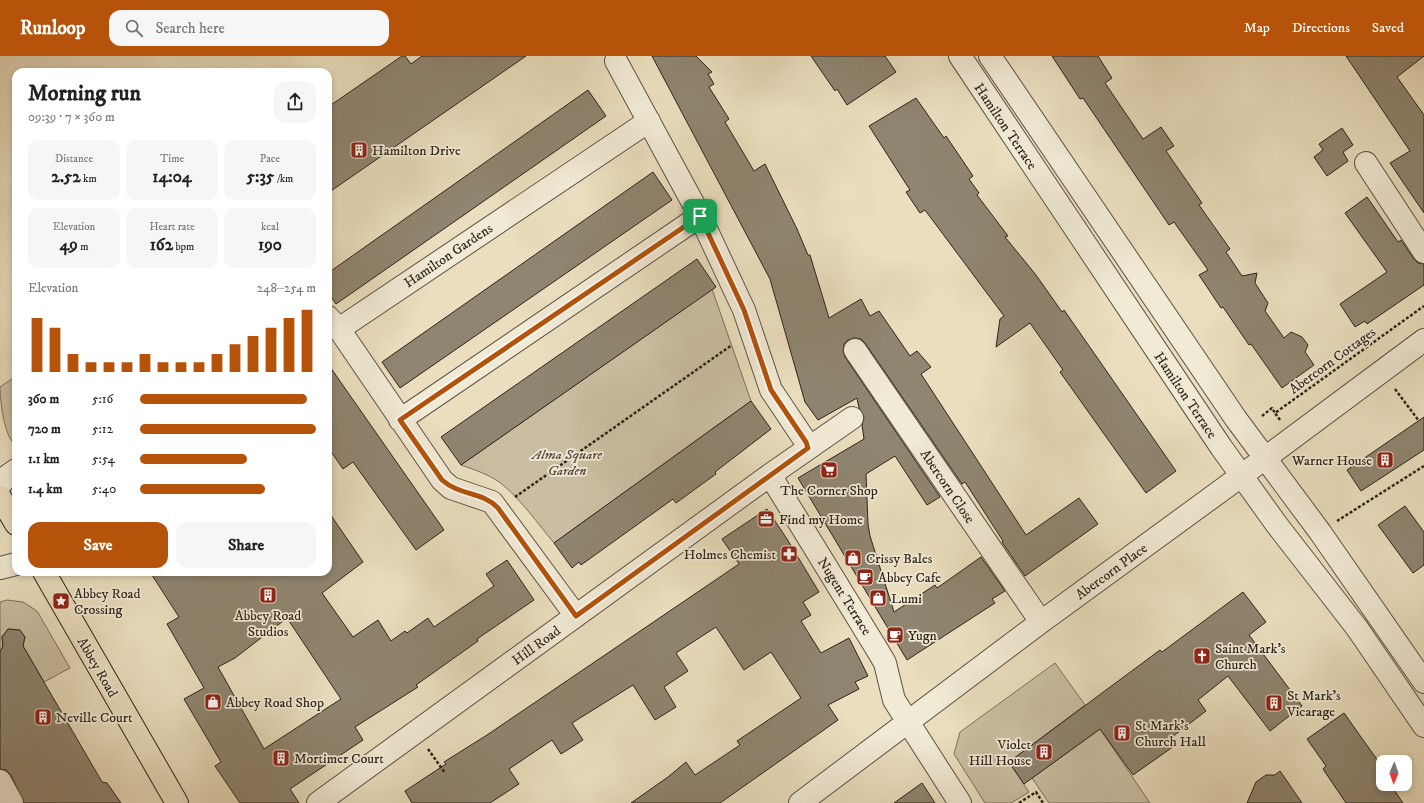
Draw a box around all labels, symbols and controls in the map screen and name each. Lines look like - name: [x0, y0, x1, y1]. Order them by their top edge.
- search box: [109, 10, 389, 46]
- text: Runloop: [20, 17, 85, 40]
- icon: search: [123, 17, 145, 39]
- text: Search here: [155, 19, 225, 38]
- text: Map: [1244, 19, 1270, 37]
- text: Directions: [1292, 19, 1350, 37]
- text: Saved: [1372, 19, 1404, 37]
- text: Morning run: [28, 80, 141, 107]
- street label: Hamilton Terrace: [970, 80, 1041, 174]
- button: share: [274, 81, 316, 123]
- text: 09:39 · 7 × 360 m: [28, 109, 115, 125]
- building icon: Hamilton Drive: [349, 140, 369, 160]
- place label: Hamilton Drive: [372, 142, 461, 160]
- text: Distance: [55, 152, 93, 166]
- text: Time: [160, 152, 184, 166]
- text: Pace: [260, 152, 280, 166]
- text: 2.52: [51, 166, 81, 188]
- text: 14:04: [152, 166, 192, 188]
- text: 5:35: [247, 166, 274, 188]
- text: km: [81, 172, 97, 186]
- text: /km: [274, 172, 293, 186]
- pin: [683, 199, 717, 233]
- icon: arrive: [689, 205, 711, 227]
- street label: Hamilton Gardens: [401, 219, 497, 292]
- text: Elevation: [53, 220, 95, 234]
- text: Heart rate: [149, 220, 195, 234]
- text: kcal: [261, 220, 279, 234]
- text: 49: [60, 234, 78, 256]
- text: 162: [150, 234, 173, 256]
- text: 190: [258, 234, 282, 256]
- text: m: [78, 240, 88, 254]
- text: bpm: [173, 240, 194, 254]
- text: Elevation: [28, 280, 78, 296]
- text: 248–254 m: [257, 280, 316, 296]
- street label: Abercorn Cottages: [1286, 323, 1380, 398]
- street label: Hamilton Terrace: [1150, 349, 1221, 443]
- text: 360 m: [28, 391, 59, 407]
- text: 5:16: [92, 391, 113, 407]
- text: 720 m: [28, 421, 61, 437]
- text: 5:12: [92, 421, 113, 437]
- park label: Alma Square Garden: [530, 446, 603, 480]
- street label: Abercorn Close: [916, 446, 979, 527]
- building icon: Warner House: [1375, 450, 1395, 470]
- text: 1.1 km: [28, 451, 60, 467]
- text: 5:54: [92, 451, 115, 467]
- place label: Warner House: [1291, 452, 1372, 470]
- supermarket icon: The Corner Shop: [819, 460, 839, 480]
- text: 1.4 km: [28, 481, 62, 497]
- text: 5:40: [92, 481, 116, 497]
- place label: The Corner Shop: [780, 482, 878, 500]
- office icon: Find my Home: [756, 509, 776, 529]
- place label: Find my Home: [779, 511, 863, 529]
- button: Save: [28, 522, 168, 568]
- button: Share: [176, 522, 316, 568]
- street label: Abercorn Place: [1072, 539, 1151, 604]
- pharmacy icon: Holmes Chemist: [779, 544, 799, 564]
- place label: Holmes Chemist: [684, 546, 777, 564]
- shop icon: Crissy Bales: [843, 548, 863, 568]
- place label: Crissy Bales: [866, 550, 933, 568]
- street label: Nugent Terrace: [813, 554, 875, 639]
- cafe icon: Abbey Cafe: [855, 567, 875, 587]
- place label: Abbey Cafe: [878, 569, 941, 587]
- place label: Abbey Road Crossing: [74, 585, 140, 619]
- building icon: Abbey Road Studios: [258, 585, 278, 605]
- shop icon: Lumi: [868, 588, 888, 608]
- place label: Lumi: [891, 590, 922, 608]
- place icon: Abbey Road Crossing: [51, 591, 71, 611]
- place label: Abbey Road Studios: [235, 607, 301, 641]
- street label: Hill Road: [509, 622, 564, 669]
- cafe icon: Yugn: [885, 625, 905, 645]
- place label: Yugn: [908, 627, 938, 645]
- street label: Abbey Road: [73, 634, 122, 701]
- place label: Saint Mark's Church: [1215, 640, 1286, 674]
- church icon: Saint Mark's Church: [1192, 646, 1212, 666]
- place label: St Mark's Vicarage: [1286, 687, 1341, 721]
- shop icon: Abbey Road Shop: [203, 692, 223, 712]
- building icon: St Mark's Vicarage: [1264, 693, 1284, 713]
- place label: Abbey Road Shop: [226, 694, 324, 712]
- building icon: Neville Court: [33, 707, 53, 727]
- place label: Neville Court: [56, 709, 133, 727]
- place label: St Mark's Church Hall: [1135, 717, 1207, 751]
- building icon: St Mark's Church Hall: [1112, 723, 1132, 743]
- place label: Violet Hill House: [969, 736, 1032, 770]
- building icon: Violet Hill House: [1034, 742, 1054, 762]
- building icon: Mortimer Court: [271, 748, 291, 768]
- place label: Mortimer Court: [294, 750, 384, 768]
- north arrow: [1376, 755, 1412, 791]
- map controls: [1376, 755, 1412, 791]

